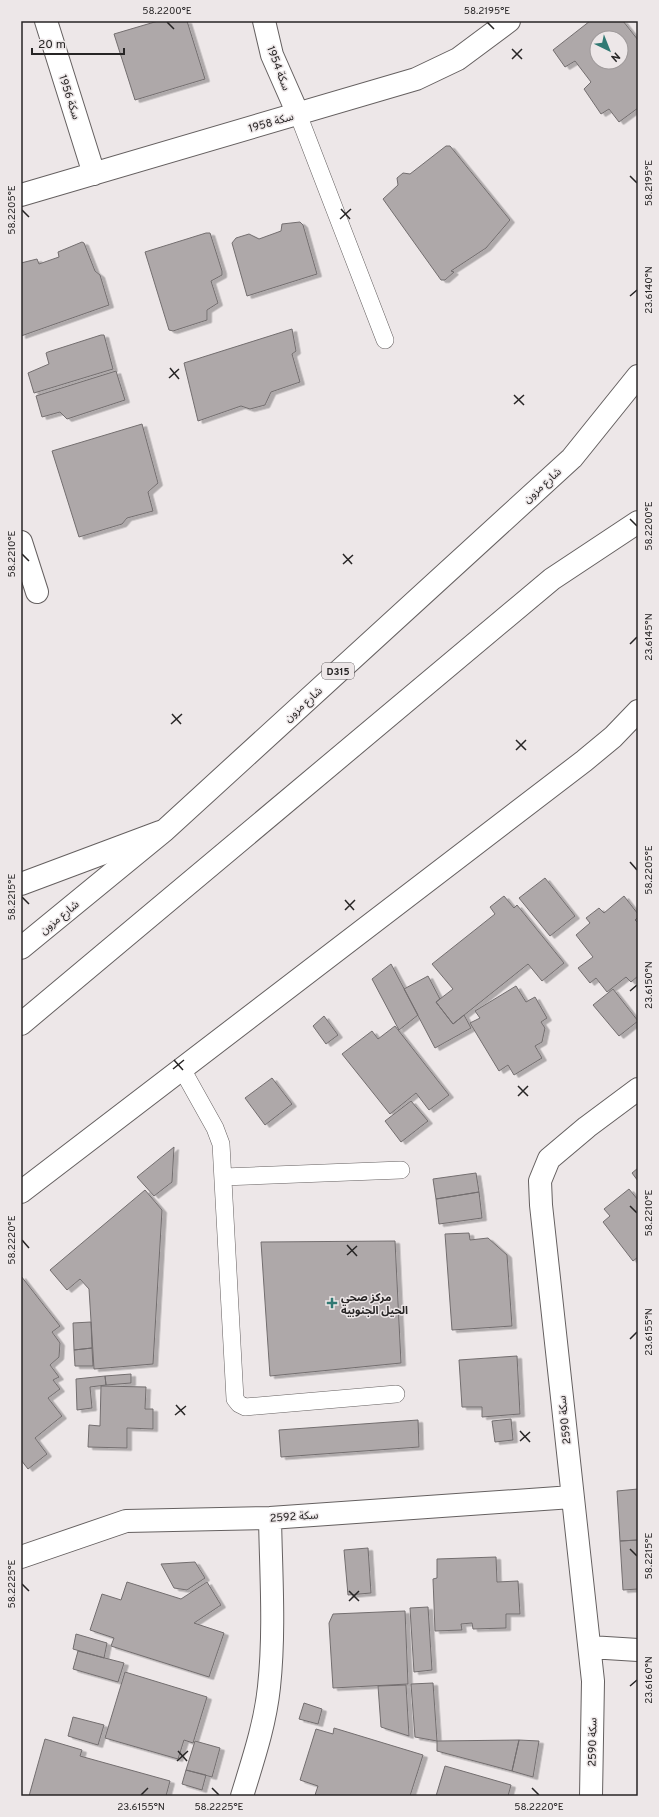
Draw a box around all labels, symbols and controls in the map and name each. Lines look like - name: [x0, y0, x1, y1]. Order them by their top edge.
- text: 58.2200°E: [142, 5, 192, 18]
- text: 58.2195°E: [464, 5, 510, 18]
- scale bar: [32, 30, 124, 56]
- north arrow: [589, 30, 629, 70]
- text: 20 m: [38, 37, 66, 53]
- street label: سكة 1954: [263, 44, 293, 93]
- text: N: [607, 49, 623, 64]
- street label: سكة 1956: [55, 73, 83, 122]
- street label: سكة 1958: [247, 110, 296, 136]
- text: 58.2195°E: [643, 160, 656, 206]
- text: 58.2205°E: [6, 185, 19, 235]
- text: 23.6140°N: [643, 266, 656, 314]
- street label: شارع مزون: [521, 465, 565, 507]
- text: 58.2200°E: [643, 501, 656, 551]
- text: 58.2210°E: [6, 530, 19, 578]
- text: 23.6145°N: [643, 613, 656, 661]
- road number: D315: [322, 663, 354, 679]
- street label: شارع مزون: [282, 684, 326, 726]
- text: 58.2205°E: [643, 845, 656, 895]
- text: 58.2215°E: [6, 874, 19, 920]
- street label: شارع مزون: [37, 897, 82, 938]
- text: 23.6150°N: [643, 961, 656, 1009]
- text: 58.2210°E: [643, 1189, 656, 1237]
- text: 58.2220°E: [6, 1215, 19, 1265]
- place label: مركز صحي الحيل الجنوبية: [341, 1291, 408, 1318]
- marker: مركز صحي الحيل الجنوبية: [326, 1297, 338, 1309]
- text: 23.6155°N: [643, 1308, 656, 1356]
- street label: سكة 2590: [555, 1394, 575, 1445]
- street label: سكة 2592: [269, 1508, 319, 1526]
- text: 58.2215°E: [643, 1533, 656, 1579]
- text: 58.2225°E: [6, 1559, 19, 1609]
- text: 23.6160°N: [643, 1656, 656, 1704]
- street label: سكة 2590: [586, 1717, 600, 1767]
- text: 23.6155°N: [117, 1801, 165, 1814]
- text: 58.2225°E: [194, 1801, 244, 1814]
- text: 58.2220°E: [514, 1801, 564, 1814]

